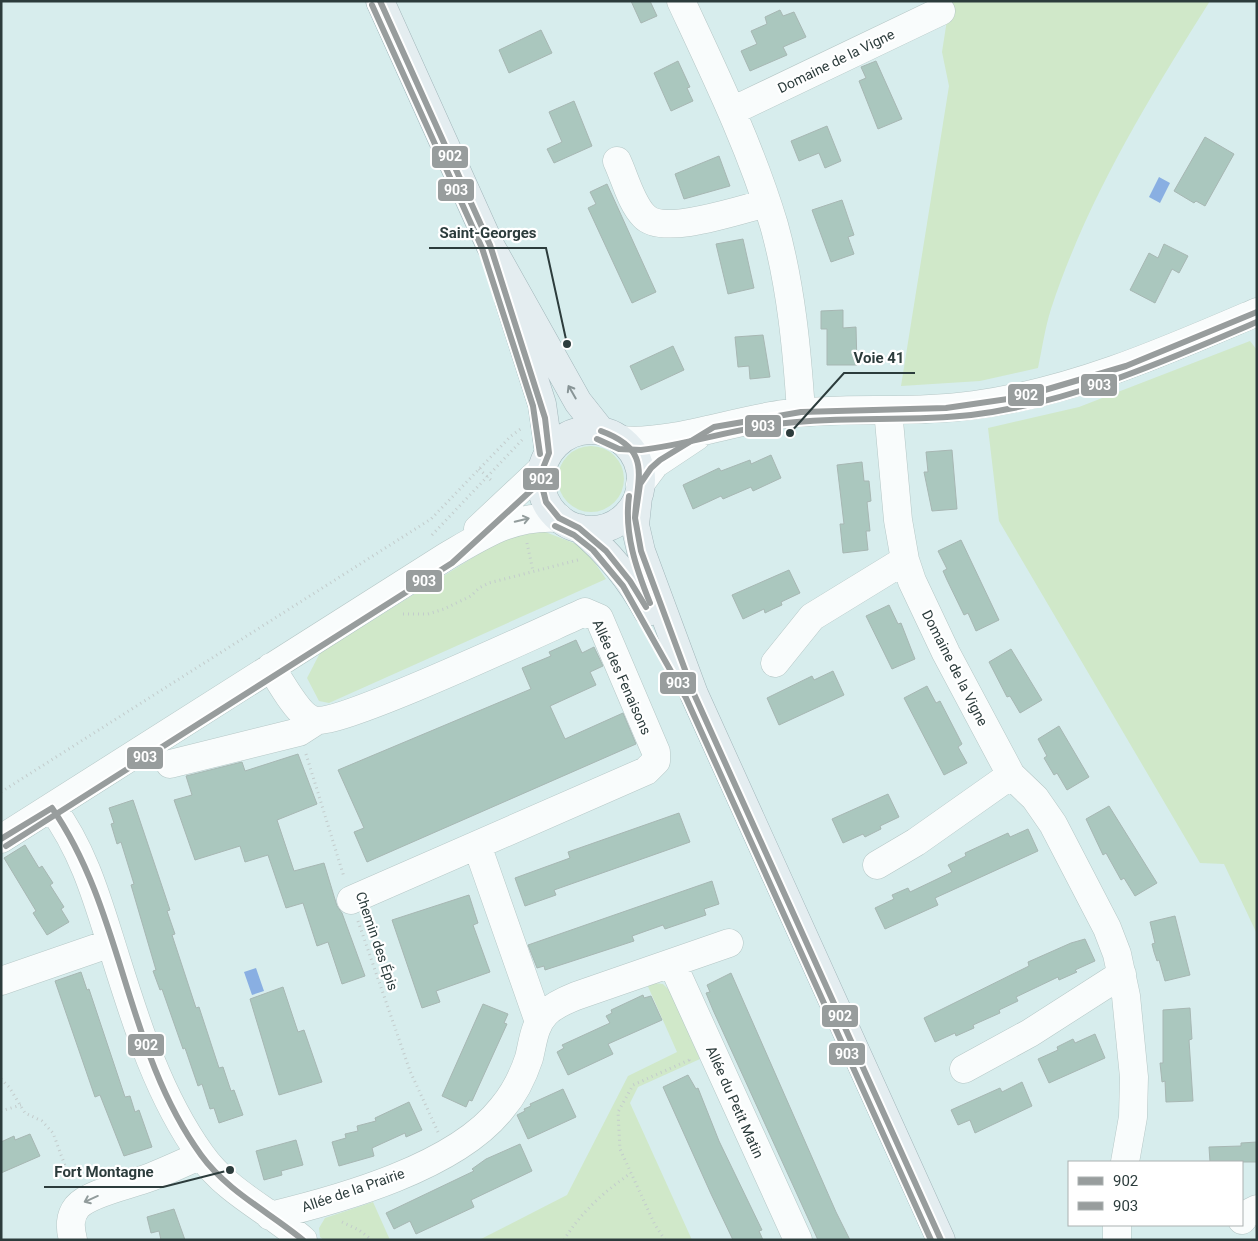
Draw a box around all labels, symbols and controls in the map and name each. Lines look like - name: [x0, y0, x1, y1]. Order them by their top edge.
- street label: Domaine de la Vigne: [775, 26, 897, 96]
- line badge: 902: [431, 145, 469, 169]
- text: 902: [438, 148, 462, 164]
- line badge: 903: [437, 178, 475, 202]
- text: 903: [444, 182, 468, 198]
- callout: Saint-Georges: [429, 218, 546, 248]
- text: Saint-Georges: [439, 224, 537, 242]
- callout: Voie 41: [844, 343, 915, 373]
- text: Voie 41: [854, 349, 904, 367]
- line badge: 903: [1080, 373, 1118, 397]
- text: 903: [1087, 377, 1111, 393]
- line badge: 902: [1007, 383, 1045, 407]
- one-way arrow: [567, 384, 577, 399]
- text: 902: [1014, 387, 1038, 403]
- line badge: 903: [744, 414, 782, 438]
- text: 903: [751, 418, 775, 434]
- line badge: 902: [522, 467, 560, 491]
- text: 902: [529, 471, 553, 487]
- one-way arrow: [514, 515, 530, 524]
- line badge: 903: [405, 569, 443, 593]
- text: 903: [412, 573, 436, 589]
- street label: Domaine de la Vigne: [919, 607, 991, 729]
- street label: Allée des Fenaisons: [589, 617, 655, 737]
- line badge: 903: [659, 671, 697, 695]
- text: 903: [666, 675, 690, 691]
- line badge: 903: [126, 746, 164, 770]
- text: 903: [133, 749, 157, 765]
- street label: Chemin des Épis: [353, 889, 402, 993]
- line badge: 902: [821, 1004, 859, 1028]
- text: 902: [828, 1008, 852, 1024]
- line badge: 902: [127, 1033, 165, 1057]
- text: 902: [134, 1037, 158, 1053]
- line badge: 903: [828, 1042, 866, 1066]
- street label: Allée du Petit Matin: [703, 1043, 767, 1161]
- text: 903: [835, 1046, 859, 1062]
- callout: Fort Montagne: [44, 1157, 163, 1187]
- legend: [1068, 1161, 1243, 1226]
- text: Fort Montagne: [54, 1163, 154, 1181]
- street label: Allée de la Prairie: [300, 1165, 406, 1215]
- text: 902: [1113, 1172, 1138, 1190]
- one-way arrow: [84, 1194, 99, 1204]
- text: 903: [1113, 1197, 1138, 1215]

